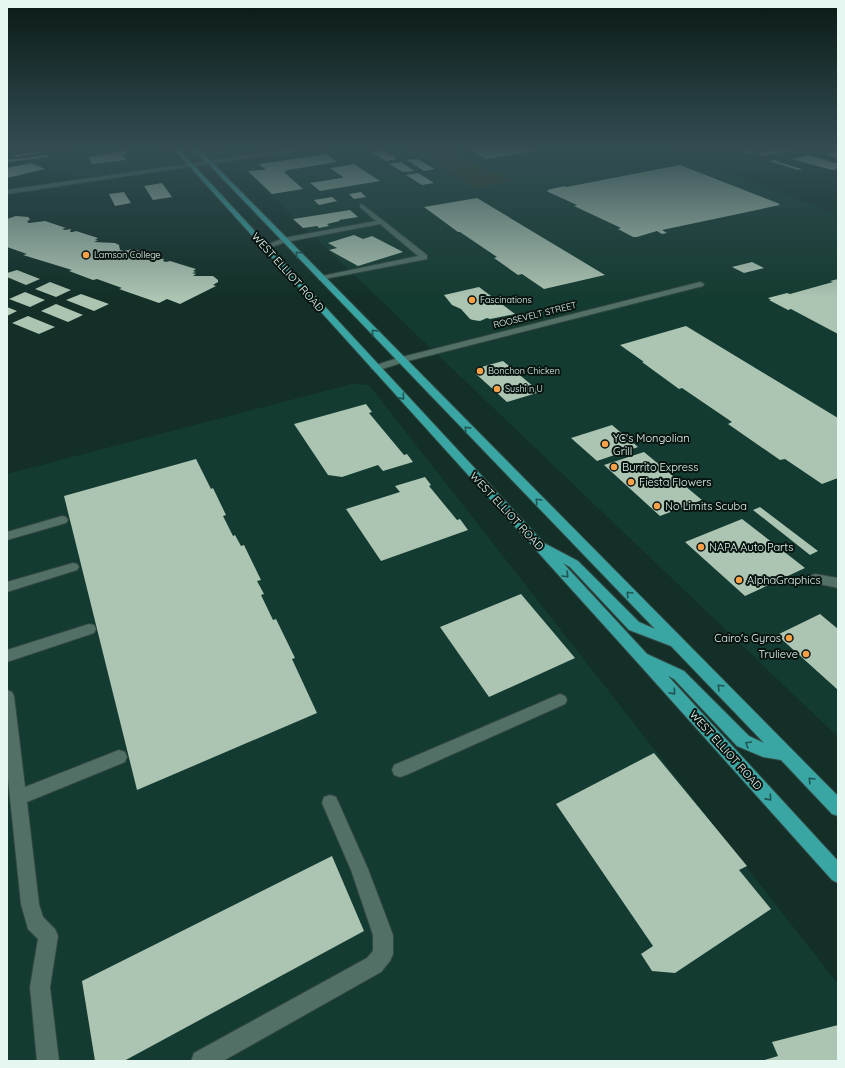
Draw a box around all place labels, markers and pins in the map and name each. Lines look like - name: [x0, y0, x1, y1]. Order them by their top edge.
- place label: Lamson College: [94, 249, 161, 260]
- marker: Lamson College: [81, 250, 91, 260]
- place label: Fascinations: [480, 294, 532, 305]
- marker: Fascinations: [467, 295, 477, 305]
- place label: Bonchon Chicken: [488, 365, 560, 376]
- marker: Bonchon Chicken: [475, 366, 485, 376]
- place label: Sushi n U: [505, 383, 543, 394]
- marker: Sushi n U: [492, 384, 502, 394]
- place label: YC's Mongolian Grill: [613, 431, 690, 458]
- marker: YC's Mongolian Grill: [600, 439, 610, 449]
- place label: Burrito Express: [622, 460, 698, 474]
- marker: Burrito Express: [609, 462, 619, 472]
- place label: Fiesta Flowers: [639, 475, 712, 489]
- marker: Fiesta Flowers: [626, 477, 636, 487]
- place label: No Limits Scuba: [665, 499, 747, 513]
- marker: No Limits Scuba: [652, 501, 662, 511]
- place label: NAPA Auto Parts: [709, 540, 793, 554]
- marker: NAPA Auto Parts: [696, 542, 706, 552]
- place label: AlphaGraphics: [747, 573, 821, 587]
- marker: AlphaGraphics: [734, 575, 744, 585]
- place label: Cairo's Gyros: [714, 631, 781, 645]
- marker: Cairo's Gyros: [784, 633, 794, 643]
- place label: Trulieve: [758, 647, 798, 661]
- marker: Trulieve: [801, 649, 811, 659]

